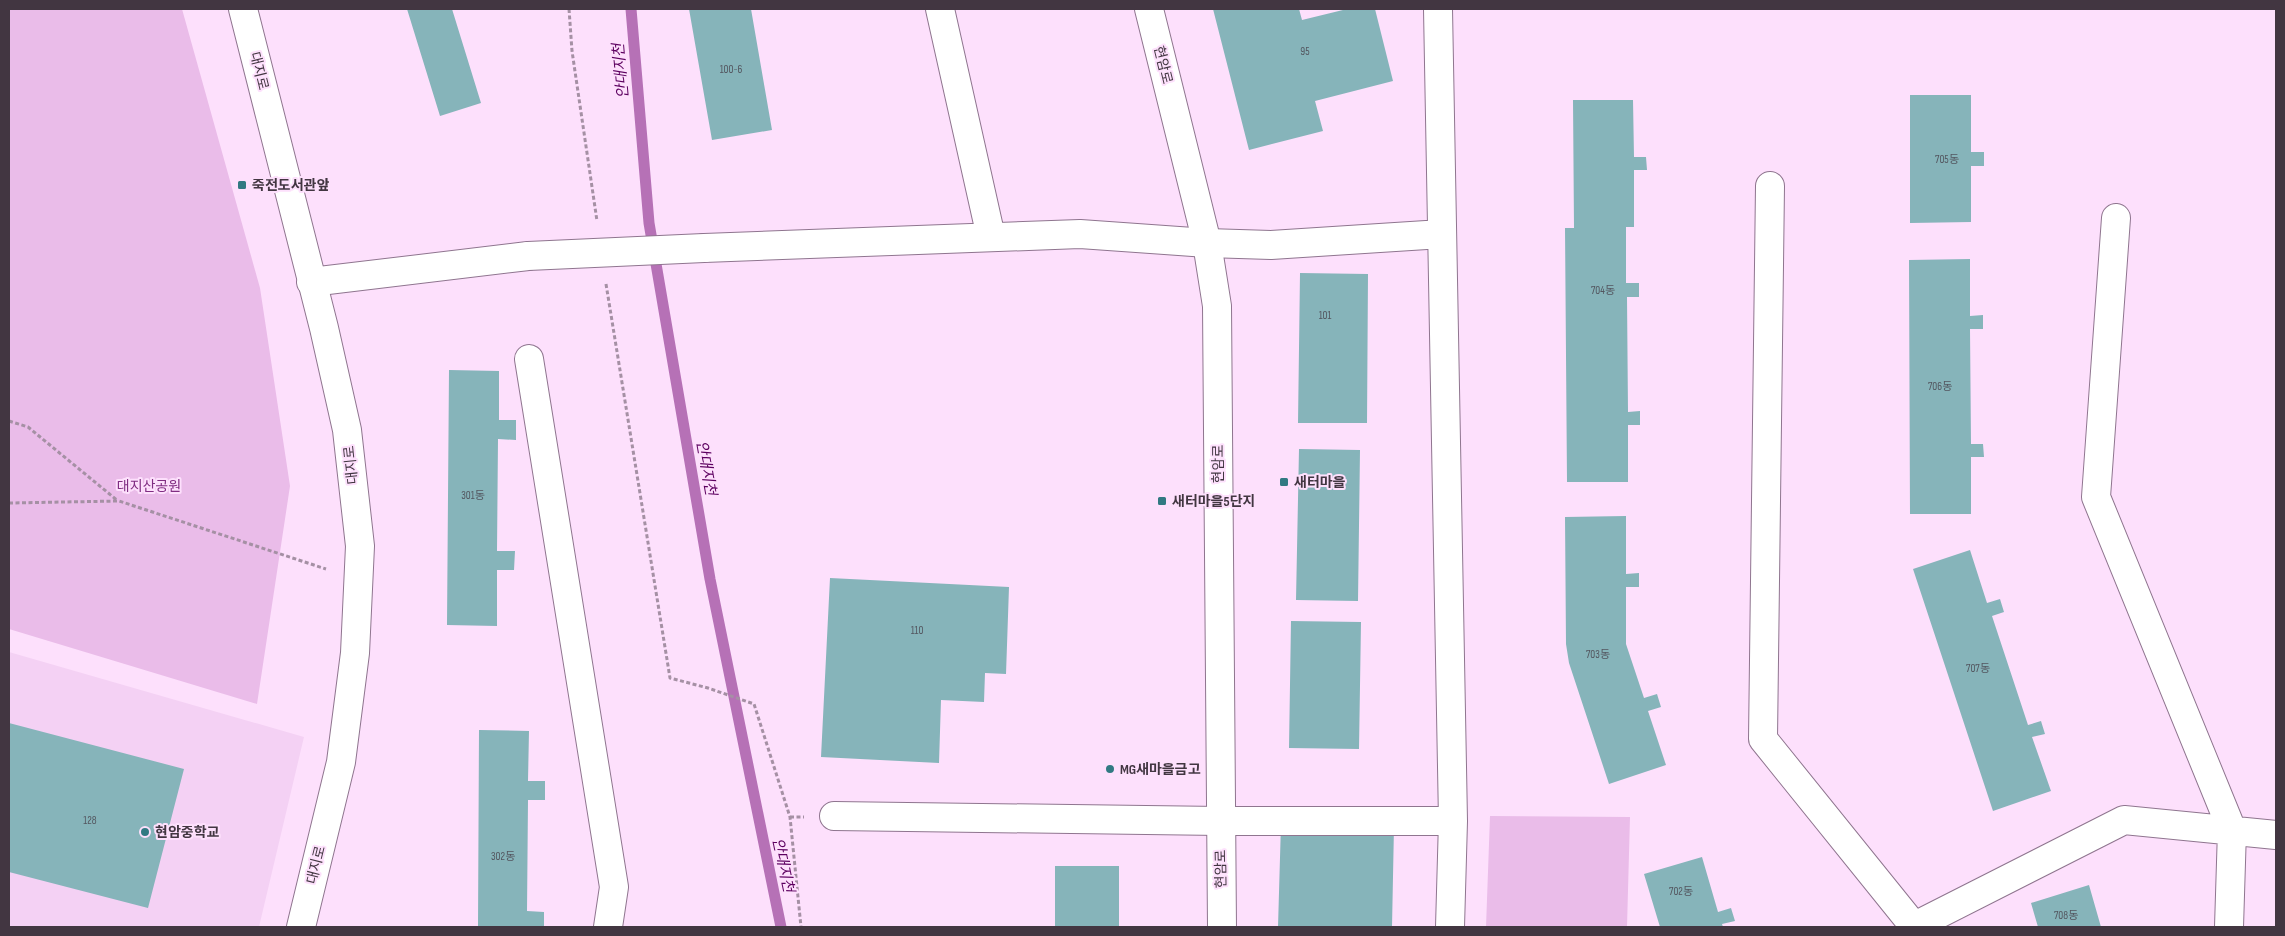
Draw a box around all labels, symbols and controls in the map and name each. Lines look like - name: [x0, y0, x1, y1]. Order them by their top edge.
- water label: 안대지천: [609, 40, 633, 99]
- street label: 현암로: [1150, 44, 1176, 86]
- house number: 95: [1300, 45, 1310, 58]
- street label: 대지로: [246, 50, 272, 92]
- house number: 100-6: [720, 63, 742, 76]
- house number: 705동: [1935, 153, 1959, 166]
- place label: 죽전도서관앞: [252, 177, 329, 194]
- marker: 죽전도서관앞: [236, 179, 248, 191]
- house number: 704동: [1591, 284, 1615, 297]
- house number: 101: [1319, 309, 1331, 322]
- house number: 706동: [1928, 380, 1952, 393]
- water label: 안대지천: [692, 439, 721, 499]
- street label: 대지로: [341, 445, 361, 485]
- street label: 현암로: [1210, 445, 1227, 483]
- place label: 새터마을: [1294, 474, 1346, 491]
- marker: 새터마을: [1278, 476, 1290, 488]
- park label: 대지산공원: [117, 478, 181, 495]
- house number: 301동: [461, 489, 485, 502]
- place label: 새터마을5단지: [1172, 493, 1255, 510]
- marker: 새터마을5단지: [1156, 495, 1168, 507]
- house number: 110: [911, 624, 923, 637]
- house number: 703동: [1586, 648, 1610, 661]
- house number: 707동: [1966, 662, 1990, 675]
- place label: MG새마을금고: [1120, 761, 1201, 778]
- marker: MG새마을금고: [1104, 763, 1116, 775]
- house number: 128: [83, 814, 97, 827]
- place label: 현암중학교: [155, 824, 220, 841]
- marker: 현암중학교: [139, 826, 151, 838]
- water label: 안대지천: [768, 836, 798, 896]
- street label: 대지로: [303, 844, 329, 886]
- street label: 현암로: [1212, 849, 1230, 888]
- house number: 302동: [491, 850, 515, 863]
- house number: 702동: [1669, 885, 1693, 898]
- house number: 708동: [2054, 909, 2078, 922]

